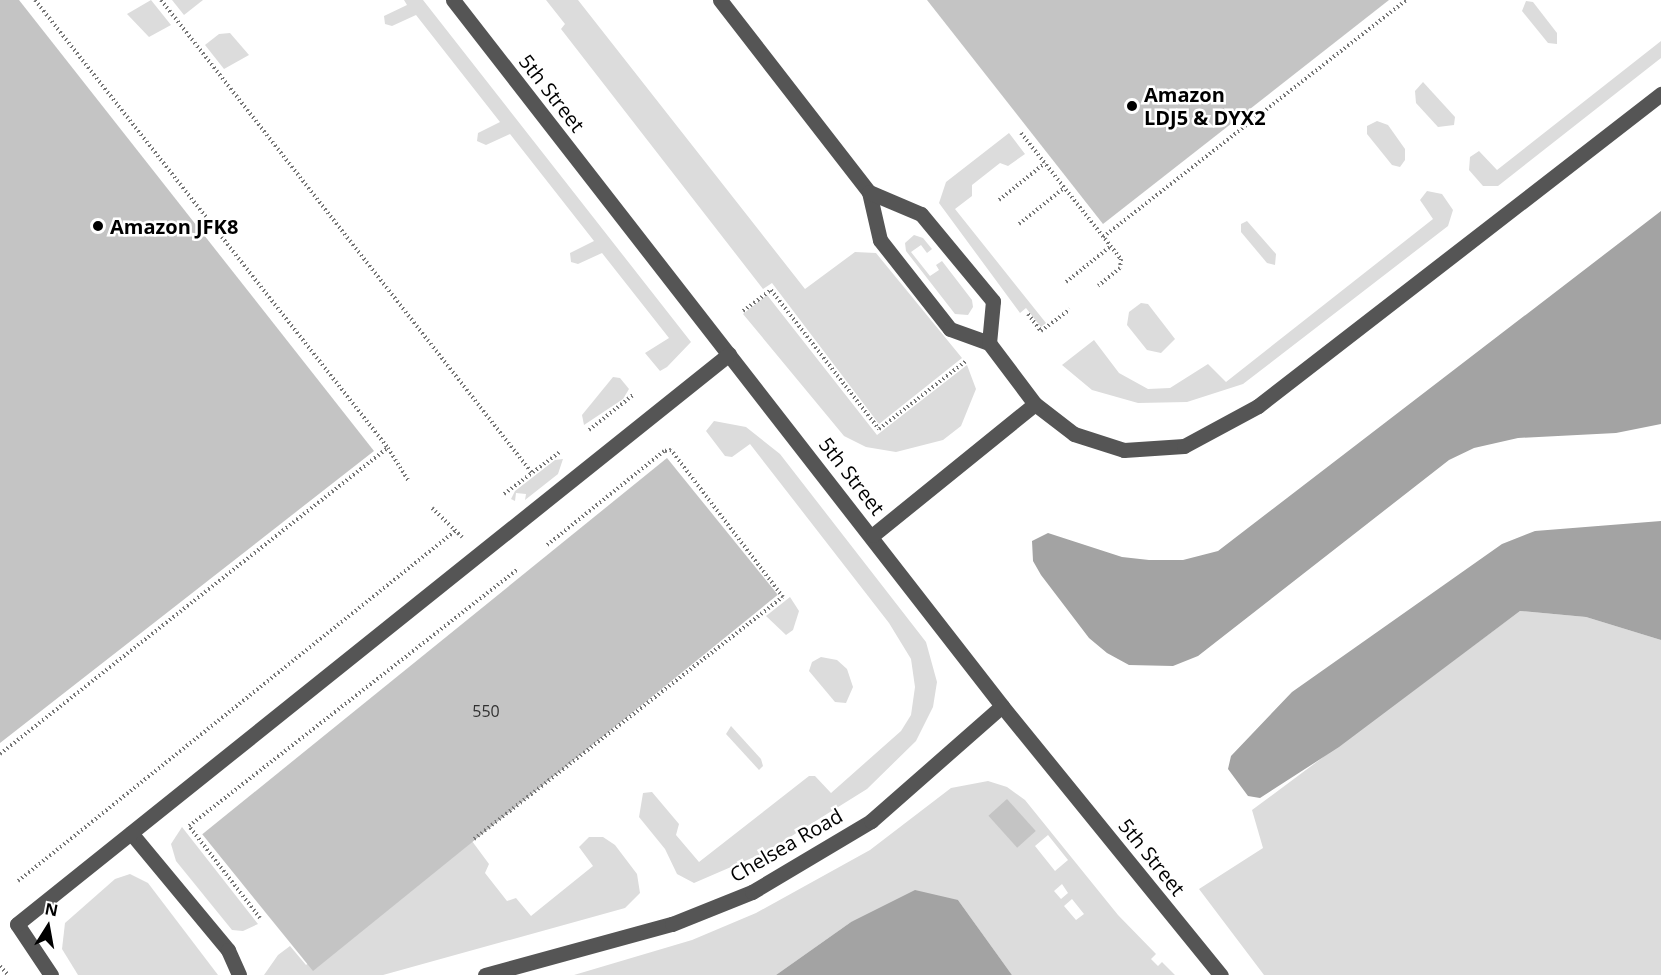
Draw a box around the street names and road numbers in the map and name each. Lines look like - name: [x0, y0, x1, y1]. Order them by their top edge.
- street label: 5th Street: [514, 49, 590, 137]
- street label: 5th Street: [814, 432, 890, 520]
- street label: Chelsea Road: [725, 803, 847, 887]
- street label: 5th Street: [1114, 814, 1190, 900]

